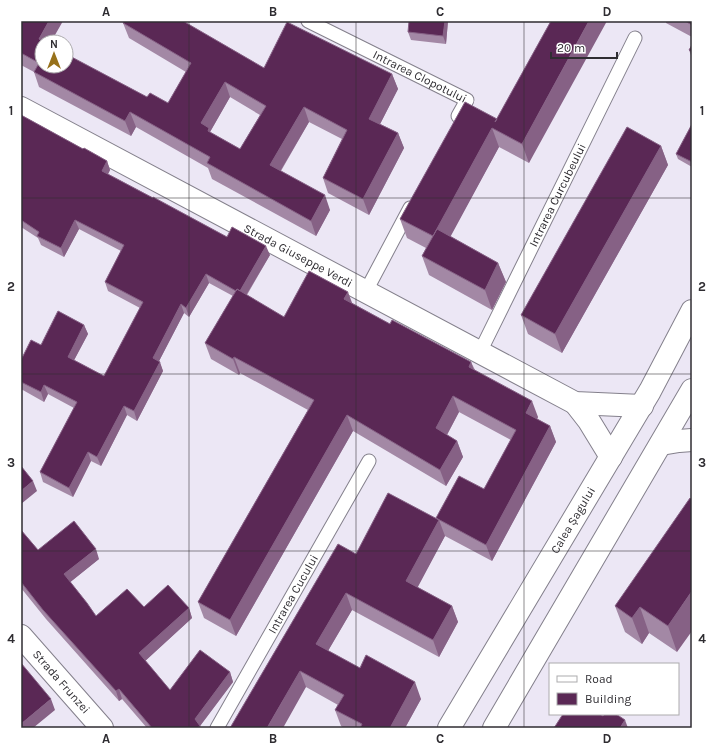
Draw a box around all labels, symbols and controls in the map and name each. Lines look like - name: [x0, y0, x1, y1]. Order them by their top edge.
- text: A: [102, 4, 110, 19]
- text: B: [269, 4, 277, 19]
- text: C: [436, 4, 444, 19]
- text: D: [603, 4, 612, 19]
- north arrow: [34, 34, 74, 74]
- scale bar: [551, 34, 617, 60]
- text: N: [50, 38, 58, 51]
- text: 20 m: [557, 41, 585, 55]
- street label: Intrarea Clopotului: [371, 47, 469, 106]
- text: 1: [9, 103, 13, 118]
- text: 1: [700, 103, 704, 118]
- street label: Intrarea Curcubeului: [526, 141, 589, 249]
- street label: Strada Giuseppe Verdi: [241, 221, 355, 290]
- text: 2: [7, 279, 15, 294]
- text: 2: [698, 279, 706, 294]
- text: 3: [7, 455, 15, 470]
- text: 3: [698, 455, 706, 470]
- street label: Calea Șagului: [548, 484, 598, 556]
- street label: Intrarea Cucului: [265, 552, 321, 636]
- text: 4: [7, 631, 15, 646]
- text: 4: [698, 631, 706, 646]
- street label: Strada Frunzei: [30, 647, 93, 716]
- legend: [549, 663, 679, 715]
- text: Road: [585, 672, 613, 686]
- text: Building: [585, 692, 632, 706]
- text: A: [102, 731, 110, 746]
- text: B: [269, 731, 277, 746]
- text: C: [436, 731, 444, 746]
- text: D: [603, 731, 612, 746]

